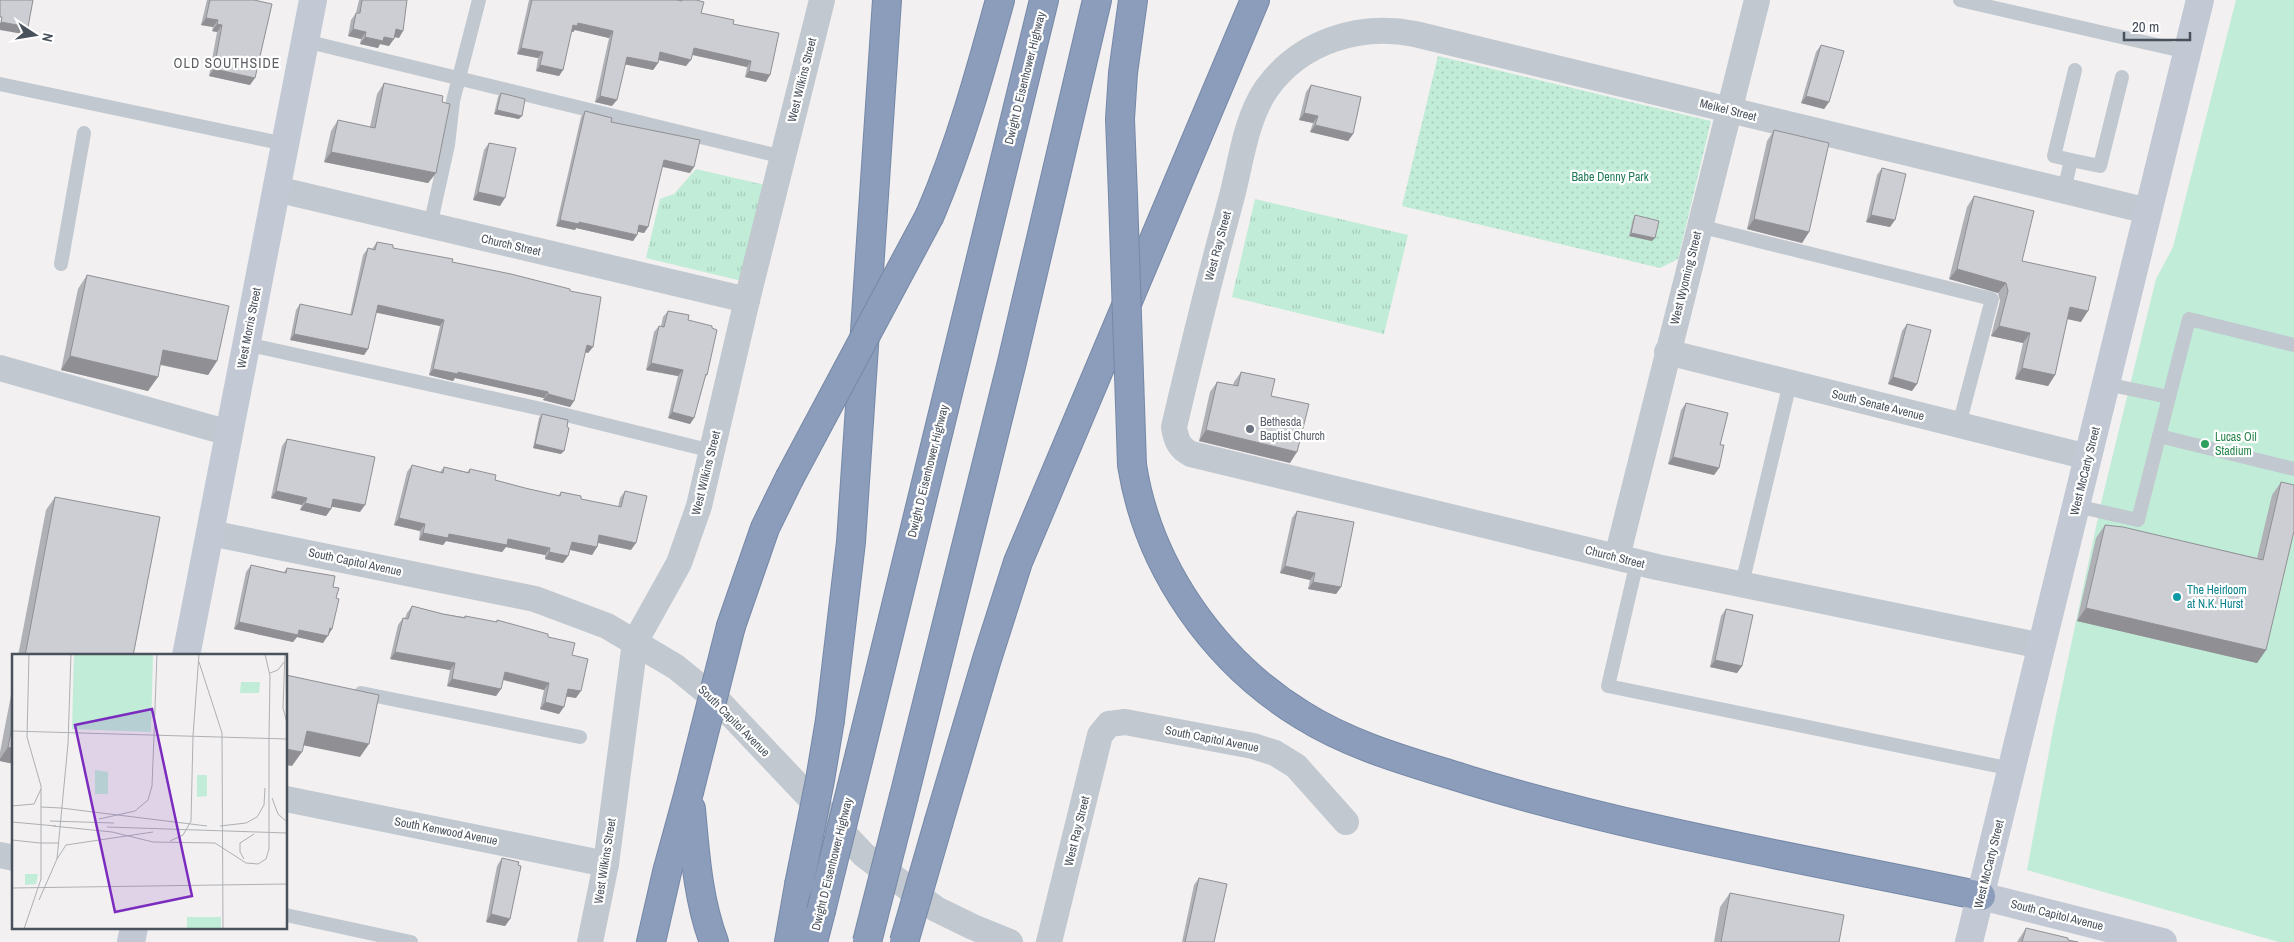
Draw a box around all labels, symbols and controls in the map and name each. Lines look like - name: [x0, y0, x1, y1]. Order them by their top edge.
- north arrow: [10, 10, 60, 60]
- street label: Dwight D Eisenhower Highway: [1001, 10, 1049, 146]
- scale bar: [2124, 10, 2190, 42]
- text: 20 m: [2132, 16, 2159, 37]
- text: N: [38, 32, 57, 44]
- street label: West Wilkins Street: [784, 36, 820, 124]
- district label: OLD SOUTHSIDE: [174, 54, 280, 72]
- street label: Meikel Street: [1698, 95, 1758, 125]
- park label: Babe Denny Park: [1571, 169, 1649, 185]
- street label: West Ray Street: [1201, 209, 1235, 283]
- street label: Church Street: [480, 230, 543, 260]
- street label: West Wyoming Street: [1667, 230, 1705, 326]
- street label: West Morris Street: [233, 286, 265, 370]
- street label: South Senate Avenue: [1830, 386, 1926, 424]
- street label: Dwight D Eisenhower Highway: [904, 403, 952, 539]
- place label: Bethesda Baptist Church: [1260, 414, 1325, 444]
- marker: Bethesda Baptist Church: [1244, 423, 1256, 435]
- street label: West McCarty Street: [2066, 425, 2104, 517]
- street label: West Wilkins Street: [688, 429, 724, 517]
- place label: Lucas Oil Stadium: [2215, 429, 2257, 459]
- marker: Lucas Oil Stadium: [2199, 438, 2211, 450]
- street label: Church Street: [1584, 542, 1647, 572]
- street label: South Capitol Avenue: [307, 544, 403, 580]
- place label: The Heirloom at N.K. Hurst: [2187, 582, 2247, 612]
- marker: The Heirloom at N.K. Hurst: [2171, 591, 2183, 603]
- inset map: [12, 654, 288, 930]
- street label: South Capitol Avenue: [695, 682, 773, 760]
- street label: South Capitol Avenue: [1164, 722, 1260, 756]
- street label: West Ray Street: [1061, 794, 1093, 868]
- street label: Dwight D Eisenhower Highway: [808, 796, 856, 932]
- street label: South Kenwood Avenue: [393, 813, 499, 849]
- street label: West Wilkins Street: [590, 817, 620, 905]
- street label: West McCarty Street: [1970, 818, 2008, 910]
- street label: South Capitol Avenue: [2009, 896, 2105, 934]

